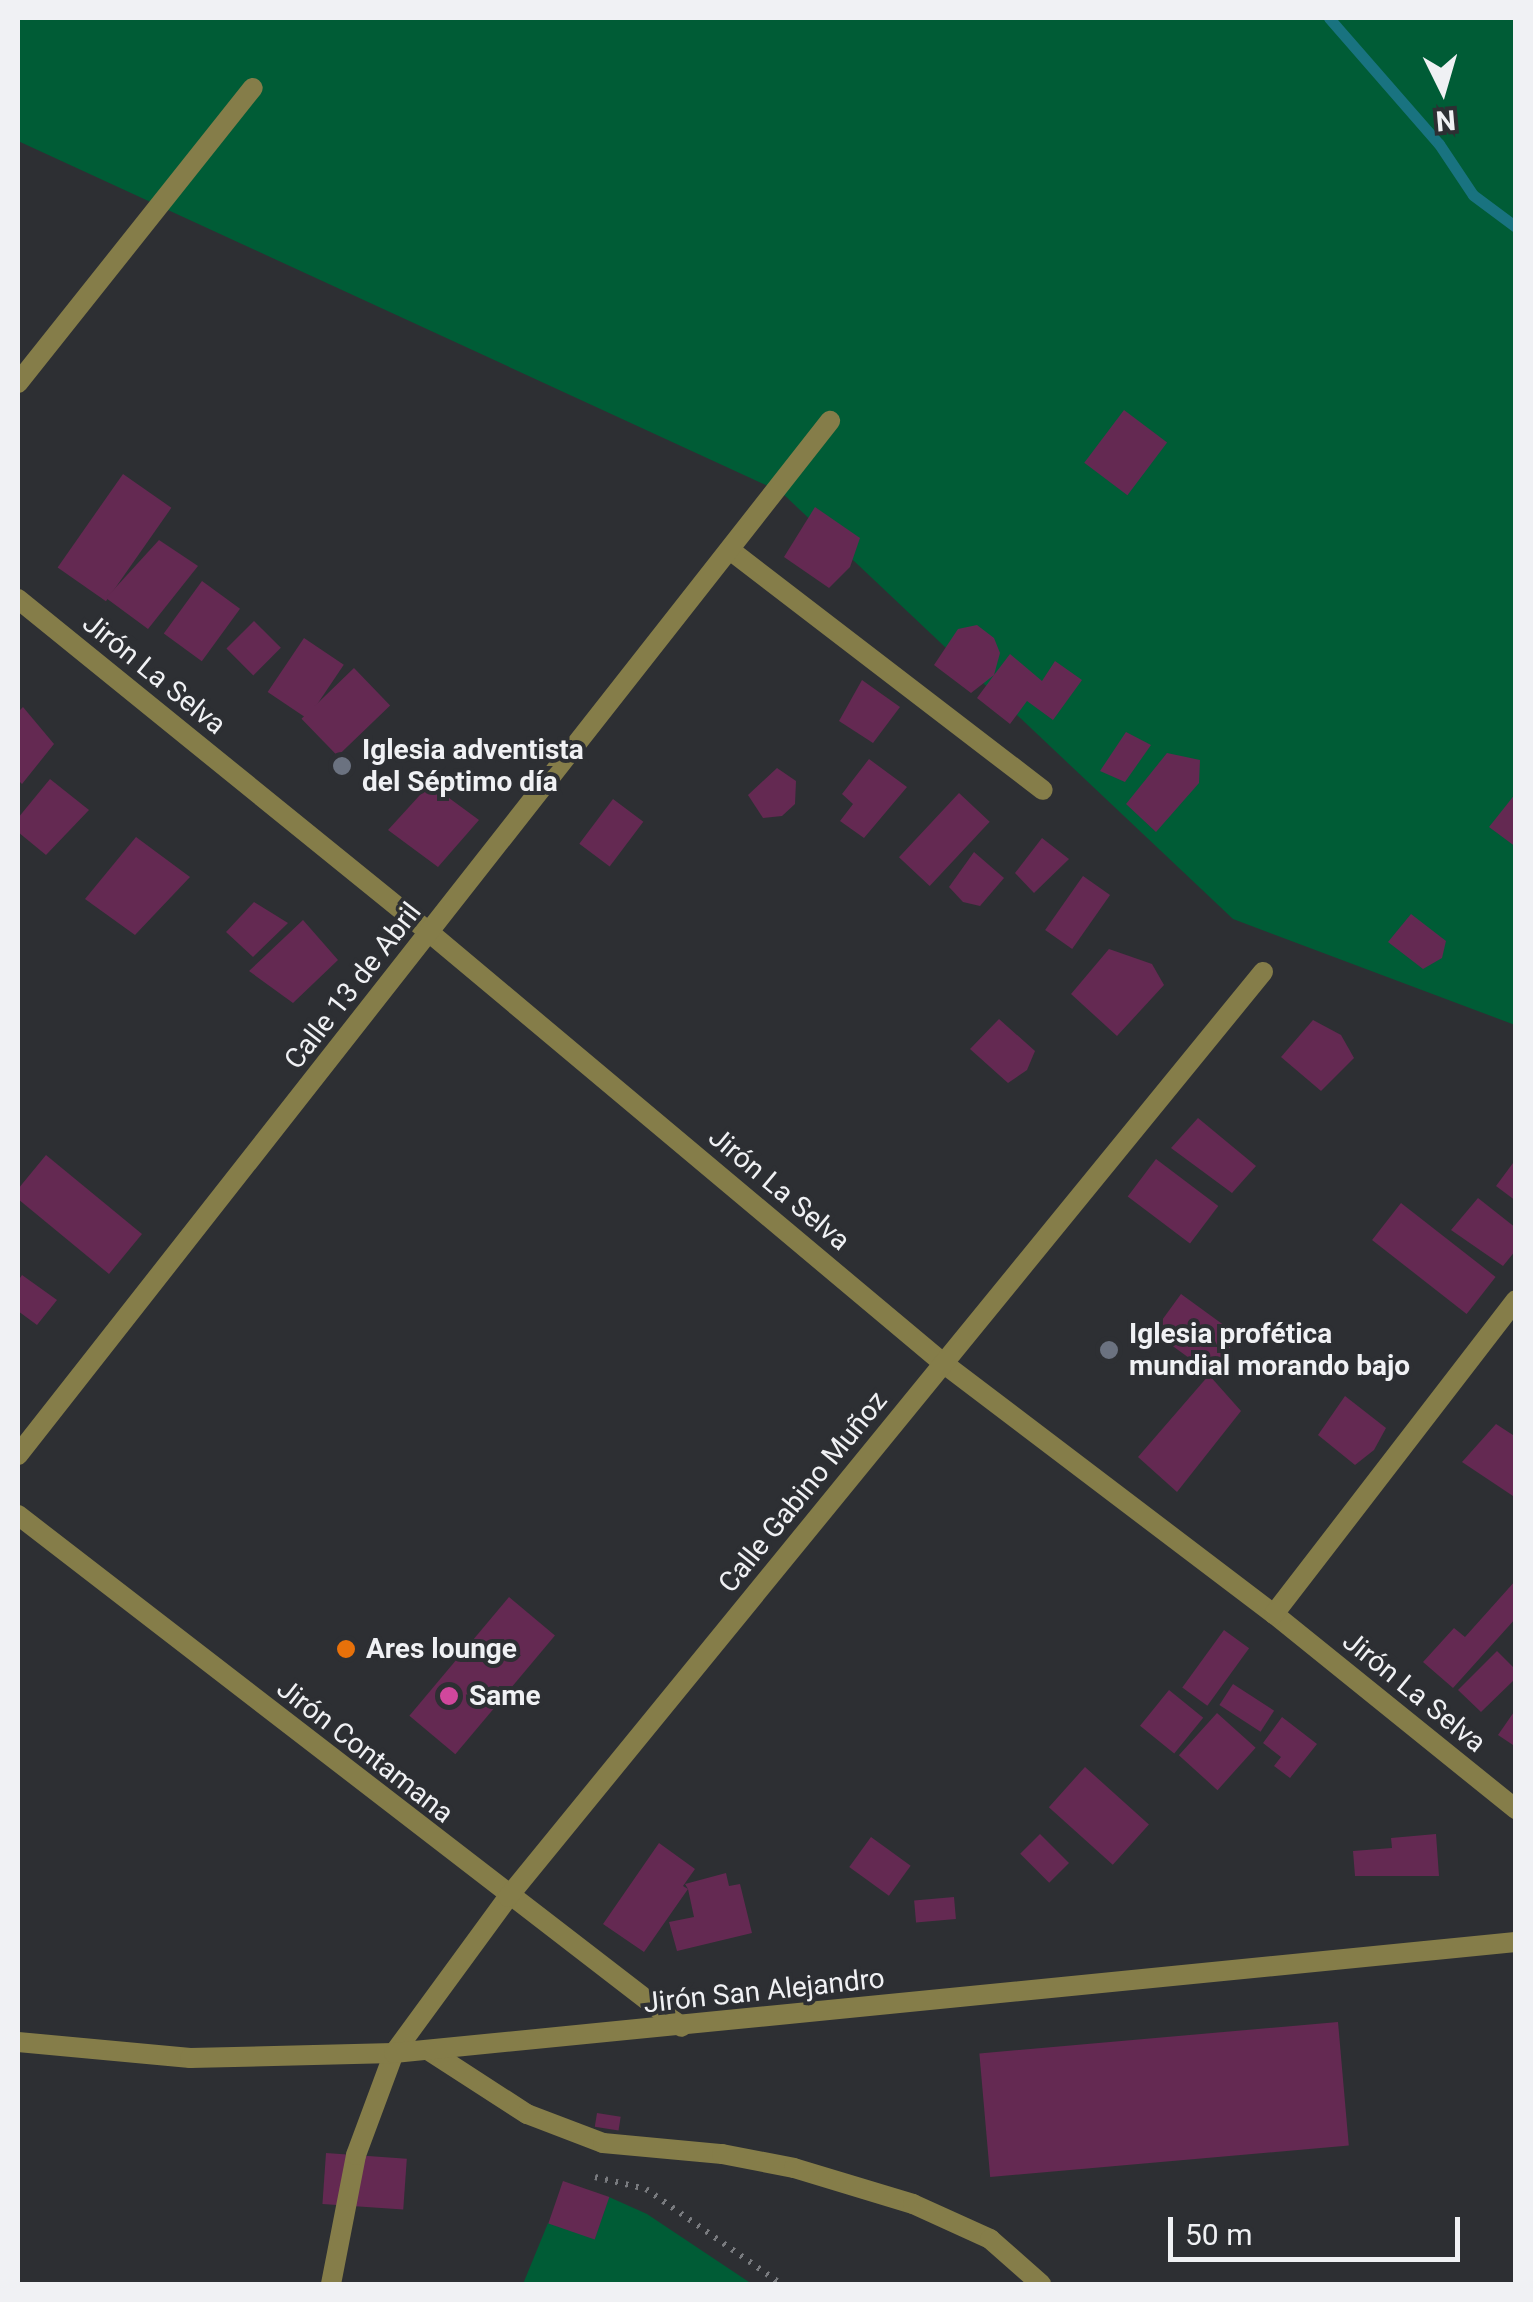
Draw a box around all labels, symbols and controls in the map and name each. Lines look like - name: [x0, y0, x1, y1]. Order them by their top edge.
- north arrow: [1393, 40, 1493, 140]
- text: N: [1434, 103, 1457, 138]
- street label: Jirón La Selva: [76, 606, 232, 742]
- place label: Iglesia adventista del Séptimo día: [362, 733, 584, 799]
- marker: Iglesia adventista del Séptimo día: [331, 755, 353, 777]
- street label: Calle 13 de Abril: [278, 896, 428, 1076]
- street label: Jirón La Selva: [702, 1120, 856, 1258]
- place label: Iglesia profética mundial morando bajo: [1129, 1317, 1410, 1383]
- marker: Iglesia profética mundial morando bajo: [1098, 1339, 1120, 1361]
- street label: Calle Gabino Muñoz: [712, 1385, 894, 1599]
- street label: Jirón La Selva: [1336, 1624, 1492, 1760]
- place label: Ares lounge: [366, 1632, 517, 1666]
- marker: Ares lounge: [335, 1638, 357, 1660]
- street label: Jirón Contamana: [270, 1672, 460, 1830]
- place label: Same: [469, 1679, 541, 1713]
- marker: Same: [438, 1685, 460, 1707]
- street label: Jirón San Alejandro: [642, 1962, 886, 2020]
- scale bar: [1173, 2197, 1466, 2259]
- text: 50 m: [1185, 2217, 1252, 2252]

